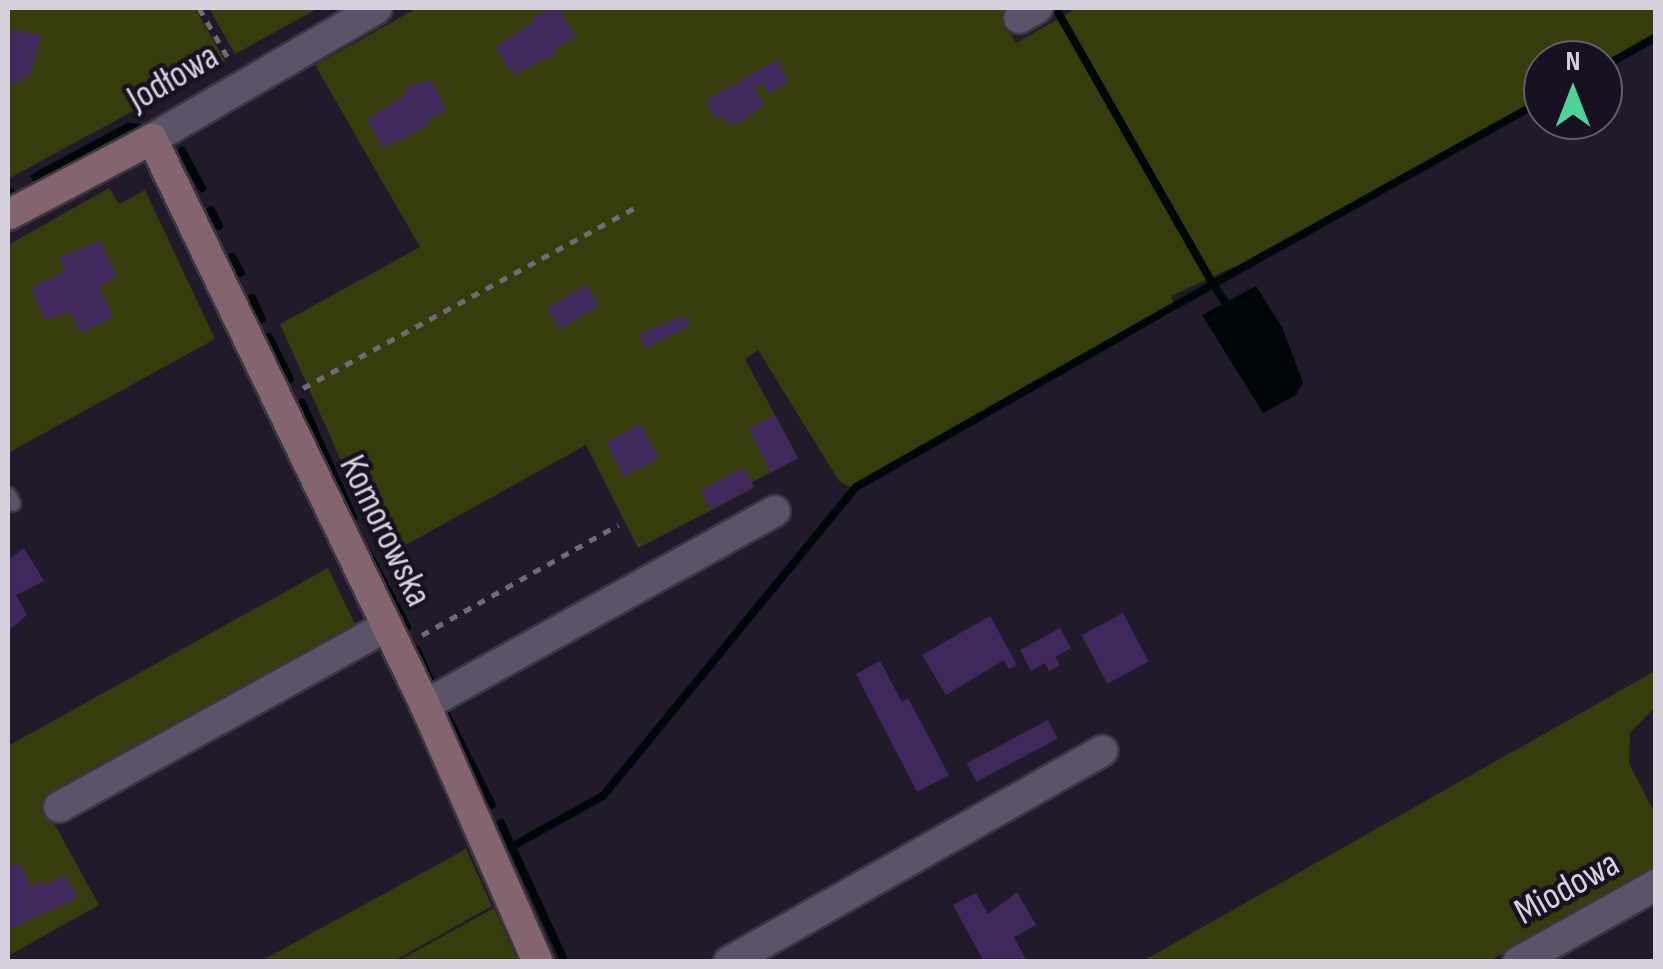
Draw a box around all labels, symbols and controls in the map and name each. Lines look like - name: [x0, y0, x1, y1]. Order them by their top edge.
- street label: Jodłowa: [119, 34, 227, 122]
- north arrow: [1523, 40, 1623, 140]
- text: N: [1566, 45, 1580, 78]
- street label: Komorowska: [329, 448, 441, 614]
- street label: Miodowa: [1507, 841, 1627, 935]

